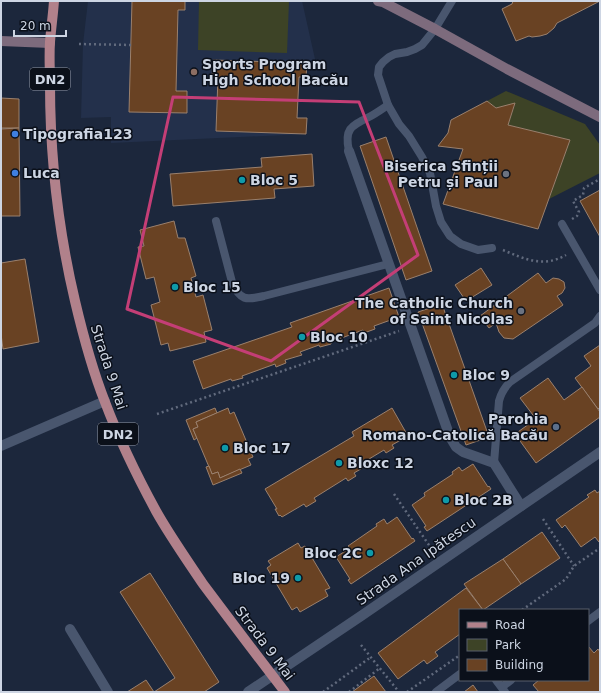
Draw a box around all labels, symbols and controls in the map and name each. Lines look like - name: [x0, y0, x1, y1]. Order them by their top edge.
- scale bar: [14, 12, 66, 38]
- text: 20 m: [20, 19, 51, 33]
- place label: Sports Program High School Bacău: [202, 56, 348, 88]
- marker: Sports Program High School Bacău: [189, 67, 199, 77]
- road number: DN2: [30, 68, 70, 90]
- place label: Tipografia123: [23, 126, 132, 142]
- marker: Tipografia123: [10, 129, 20, 139]
- place label: Biserica Sfinții Petru și Paul: [384, 158, 498, 191]
- place label: Luca: [23, 165, 60, 181]
- marker: Luca: [10, 168, 20, 178]
- marker: Biserica Sfinții Petru și Paul: [501, 169, 511, 179]
- place label: Bloc 5: [250, 172, 298, 188]
- marker: Bloc 5: [237, 175, 247, 185]
- place label: Bloc 15: [183, 279, 241, 295]
- marker: Bloc 15: [170, 282, 180, 292]
- place label: The Catholic Church of Saint Nicolas: [355, 295, 513, 327]
- marker: The Catholic Church of Saint Nicolas: [516, 306, 526, 316]
- street label: Strada 9 Mai: [88, 322, 130, 412]
- place label: Bloc 10: [310, 329, 368, 345]
- marker: Bloc 10: [297, 332, 307, 342]
- place label: Bloc 9: [462, 367, 510, 383]
- marker: Bloc 9: [449, 370, 459, 380]
- place label: Parohia Romano-Catolică Bacău: [362, 411, 548, 443]
- marker: Parohia Romano-Catolică Bacău: [551, 422, 561, 432]
- road number: DN2: [98, 423, 138, 445]
- place label: Bloc 17: [233, 440, 291, 456]
- marker: Bloc 17: [220, 443, 230, 453]
- place label: Bloxc 12: [347, 455, 414, 471]
- marker: Bloxc 12: [334, 458, 344, 468]
- place label: Bloc 2B: [454, 492, 513, 508]
- marker: Bloc 2B: [441, 495, 451, 505]
- street label: Strada Ana Ipătescu: [353, 514, 479, 608]
- place label: Bloc 2C: [304, 545, 362, 561]
- marker: Bloc 2C: [365, 548, 375, 558]
- place label: Bloc 19: [232, 570, 290, 586]
- marker: Bloc 19: [293, 573, 303, 583]
- street label: Strada 9 Mai: [232, 603, 298, 683]
- legend: [459, 609, 589, 681]
- text: Road: [495, 618, 525, 632]
- text: Park: [495, 638, 521, 652]
- text: Building: [495, 658, 544, 672]

